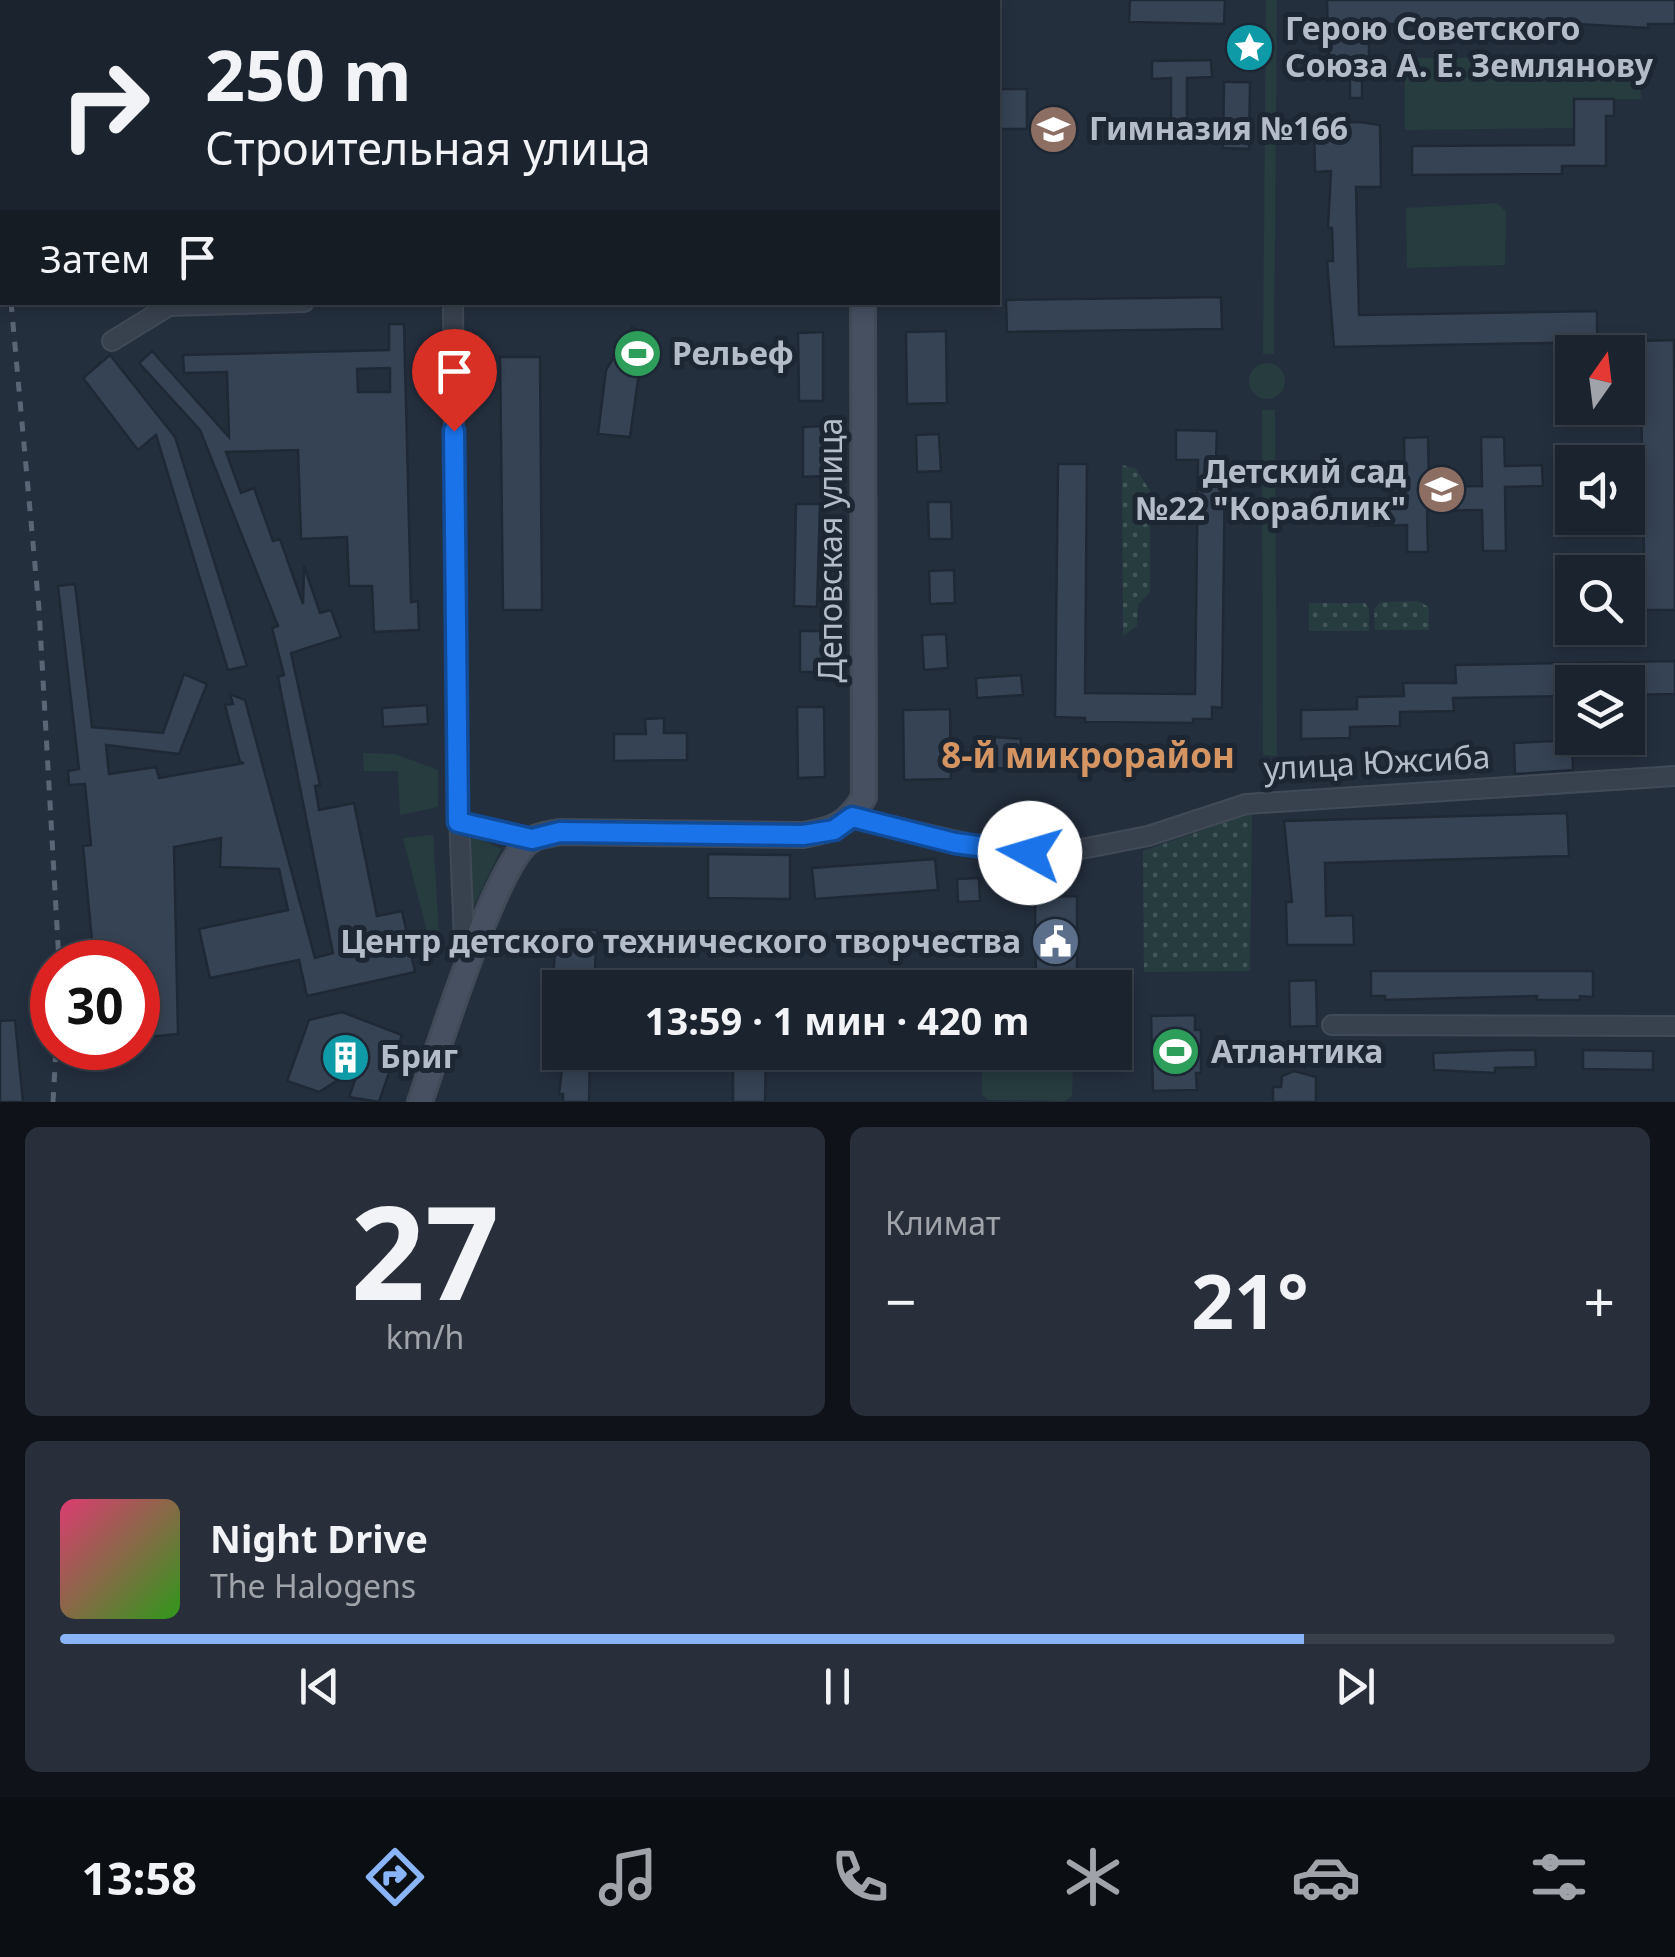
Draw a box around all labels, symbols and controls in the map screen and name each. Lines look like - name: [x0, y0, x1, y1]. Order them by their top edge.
- place label: Герою Советского Союза А. Е. Землянову: [1285, 6, 1654, 86]
- place icon: Герою Советского Союза А. Е. Землянову: [1224, 21, 1276, 73]
- text: 250 m: [205, 26, 412, 122]
- icon: right: [40, 40, 170, 170]
- school or university icon: Гимназия №166: [1028, 103, 1080, 155]
- place label: Гимназия №166: [1089, 106, 1348, 149]
- text: Строительная улица: [205, 117, 651, 178]
- icon: arrive: [170, 230, 225, 285]
- text: Затем: [40, 232, 150, 284]
- sports icon: Рельеф: [611, 328, 663, 380]
- pin: [412, 329, 497, 432]
- place label: Рельеф: [672, 331, 794, 374]
- north arrow: [1555, 335, 1645, 425]
- map controls: [1555, 335, 1645, 755]
- icon: arrive: [427, 344, 482, 399]
- street label: Деповская улица: [808, 418, 851, 682]
- button: sound: [1555, 445, 1645, 535]
- place label: Детский сад №22 "Кораблик": [1136, 449, 1407, 529]
- school or university icon: Детский сад №22 "Кораблик": [1415, 464, 1467, 516]
- button: search: [1555, 555, 1645, 645]
- button: layers: [1555, 665, 1645, 755]
- district label: 8-й микрорайон: [941, 731, 1235, 778]
- street label: улица Южсиба: [1263, 734, 1491, 789]
- position arrow: [978, 801, 1082, 905]
- public building icon: Центр детского технического творчества: [1030, 916, 1082, 968]
- place label: Центр детского технического творчества: [340, 919, 1021, 962]
- speed limit sign: 30: [30, 940, 160, 1070]
- text: 13:59 · 1 мин · 420 m: [645, 994, 1029, 1046]
- sports icon: Атлантика: [1150, 1026, 1202, 1078]
- place label: Атлантика: [1211, 1029, 1383, 1072]
- building icon: Бриг: [319, 1031, 371, 1083]
- place label: Бриг: [380, 1034, 458, 1077]
- text: 27: [351, 1161, 499, 1338]
- text: Климат: [885, 1201, 1001, 1244]
- text: 21°: [1191, 1249, 1309, 1351]
- text: −: [885, 1263, 916, 1338]
- text: +: [1584, 1263, 1615, 1338]
- text: km/h: [386, 1315, 464, 1358]
- text: Night Drive: [210, 1512, 428, 1564]
- text: The Halogens: [210, 1564, 416, 1607]
- icon: previous: [292, 1659, 347, 1714]
- icon: pause: [810, 1659, 865, 1714]
- icon: next: [1328, 1659, 1383, 1714]
- icon: directions: [360, 1842, 430, 1912]
- icon: music: [593, 1842, 663, 1912]
- icon: phone: [825, 1842, 895, 1912]
- icon: climate: [1058, 1842, 1128, 1912]
- icon: car: [1291, 1842, 1361, 1912]
- icon: filters: [1524, 1842, 1594, 1912]
- text: 13:58: [81, 1847, 197, 1908]

